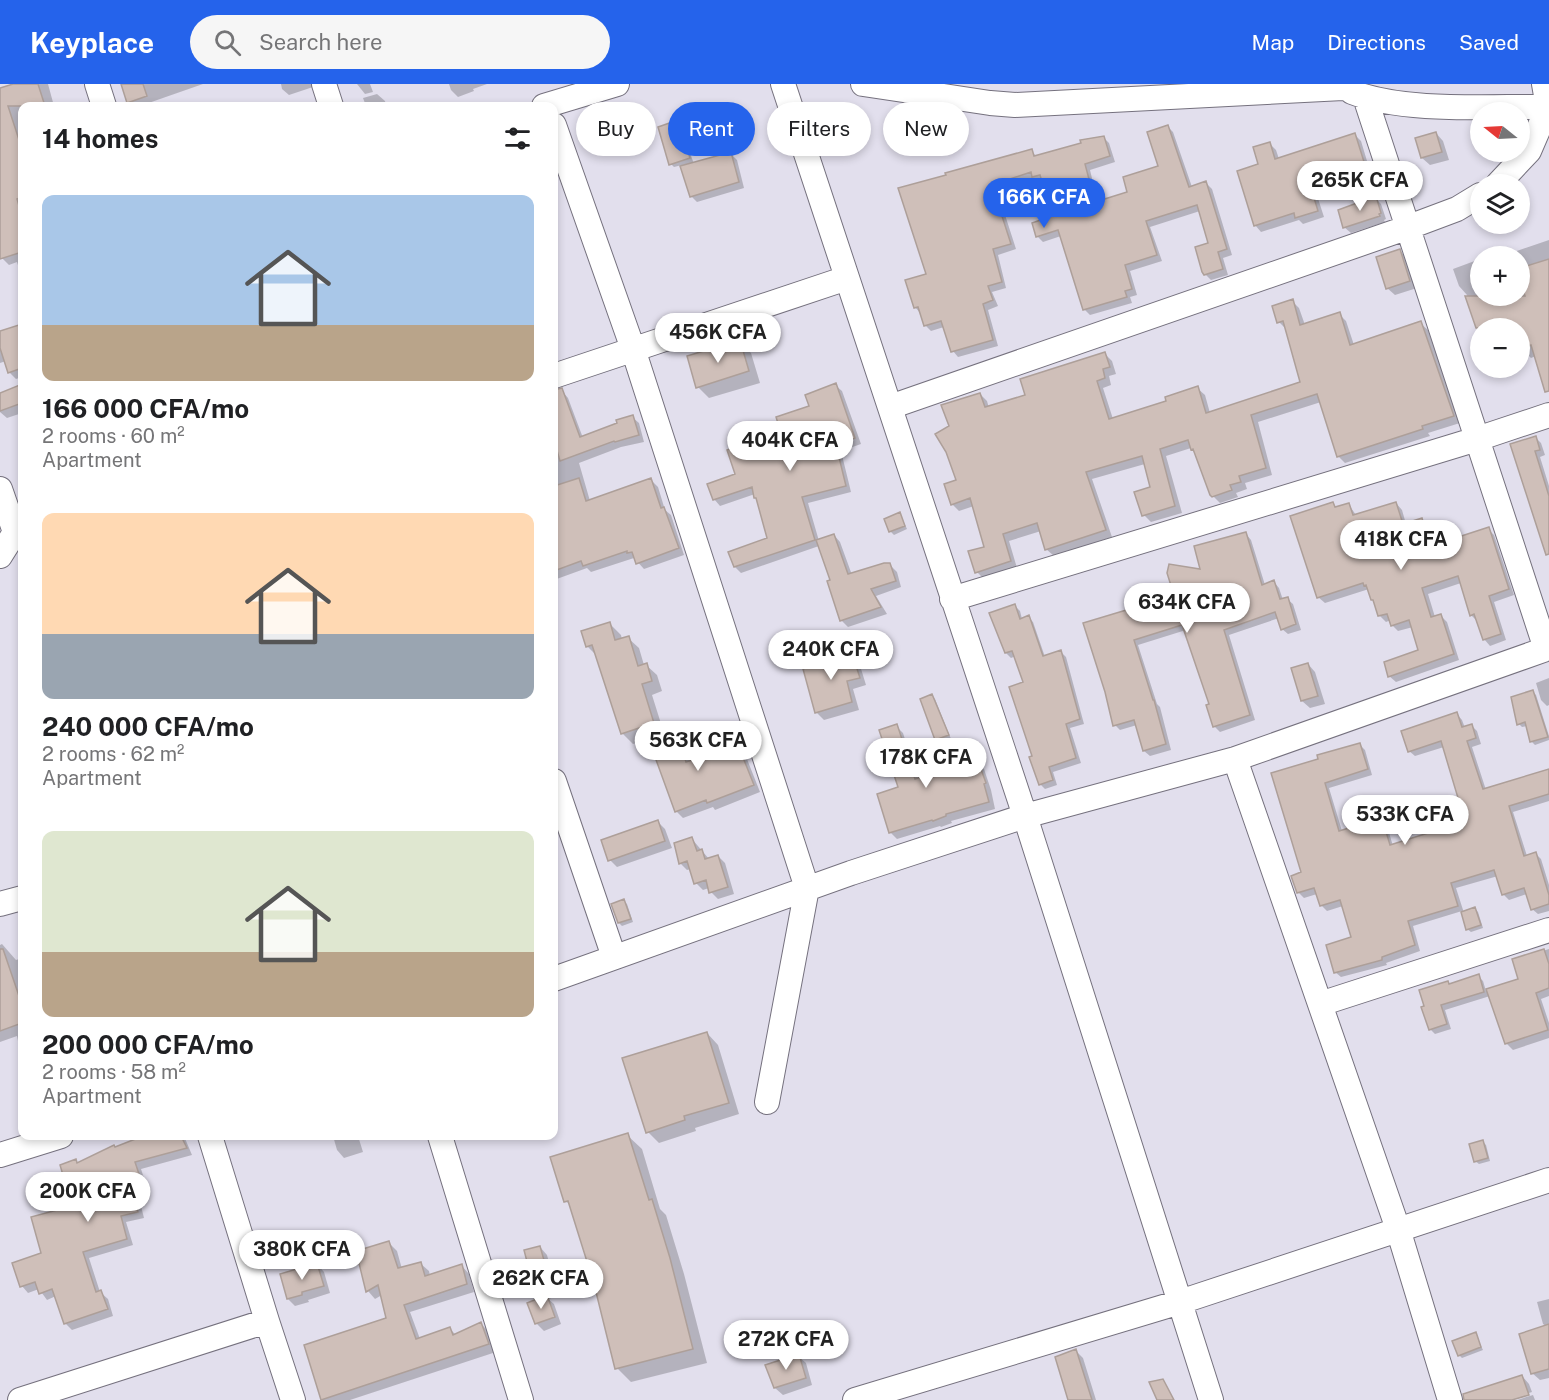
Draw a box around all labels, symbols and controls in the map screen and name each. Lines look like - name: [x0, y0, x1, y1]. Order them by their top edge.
- search box: [190, 15, 610, 69]
- text: Keyplace: [30, 26, 154, 59]
- icon: search: [211, 26, 244, 59]
- text: Search here: [259, 29, 383, 55]
- text: Map: [1252, 30, 1294, 55]
- text: Directions: [1327, 30, 1426, 55]
- text: Saved: [1459, 30, 1519, 55]
- chip: Buy: [576, 102, 656, 156]
- chip: Rent: [668, 102, 755, 156]
- chip: Filters: [767, 102, 871, 156]
- chip: New: [883, 102, 969, 156]
- north arrow: [1470, 102, 1530, 162]
- map controls: [1470, 102, 1530, 378]
- icon: filters: [501, 122, 534, 155]
- text: 14 homes: [42, 123, 158, 154]
- pin: 265K CFA: [1298, 161, 1422, 212]
- text: 265K CFA: [1311, 168, 1409, 192]
- button: layers: [1470, 174, 1530, 234]
- pin: 166K CFA: [982, 178, 1106, 229]
- text: 166K CFA: [997, 185, 1091, 209]
- icon: home: [234, 234, 342, 342]
- button: +: [1470, 246, 1530, 306]
- pin: 456K CFA: [656, 313, 780, 364]
- button: −: [1470, 318, 1530, 378]
- text: 456K CFA: [669, 320, 767, 344]
- text: 166 000 CFA/mo: [42, 393, 249, 424]
- pin: 404K CFA: [728, 421, 852, 472]
- text: 2 rooms · 60 m²: [42, 424, 185, 448]
- text: 404K CFA: [741, 428, 839, 452]
- text: Apartment: [42, 448, 142, 472]
- pin: 418K CFA: [1339, 520, 1463, 571]
- text: 418K CFA: [1354, 527, 1448, 551]
- icon: home: [234, 552, 342, 660]
- pin: 634K CFA: [1125, 583, 1249, 634]
- text: 634K CFA: [1138, 590, 1236, 614]
- pin: 240K CFA: [769, 630, 893, 681]
- text: 240K CFA: [782, 637, 880, 661]
- text: 240 000 CFA/mo: [42, 711, 254, 742]
- pin: 563K CFA: [636, 721, 760, 772]
- text: 563K CFA: [649, 728, 747, 752]
- pin: 178K CFA: [864, 738, 988, 789]
- text: 2 rooms · 62 m²: [42, 742, 184, 766]
- text: 178K CFA: [880, 745, 972, 769]
- text: Apartment: [42, 766, 142, 790]
- pin: 533K CFA: [1343, 795, 1467, 846]
- text: 533K CFA: [1356, 802, 1454, 826]
- icon: home: [234, 870, 342, 978]
- text: 200 000 CFA/mo: [42, 1029, 254, 1060]
- text: 2 rooms · 58 m²: [42, 1060, 186, 1084]
- text: Apartment: [42, 1084, 142, 1108]
- pin: 200K CFA: [26, 1172, 150, 1223]
- text: 200K CFA: [39, 1179, 137, 1203]
- pin: 380K CFA: [240, 1230, 364, 1281]
- text: 380K CFA: [253, 1237, 351, 1261]
- pin: 262K CFA: [479, 1259, 603, 1310]
- text: 262K CFA: [492, 1266, 590, 1290]
- pin: 272K CFA: [724, 1320, 848, 1371]
- text: 272K CFA: [738, 1327, 834, 1351]

